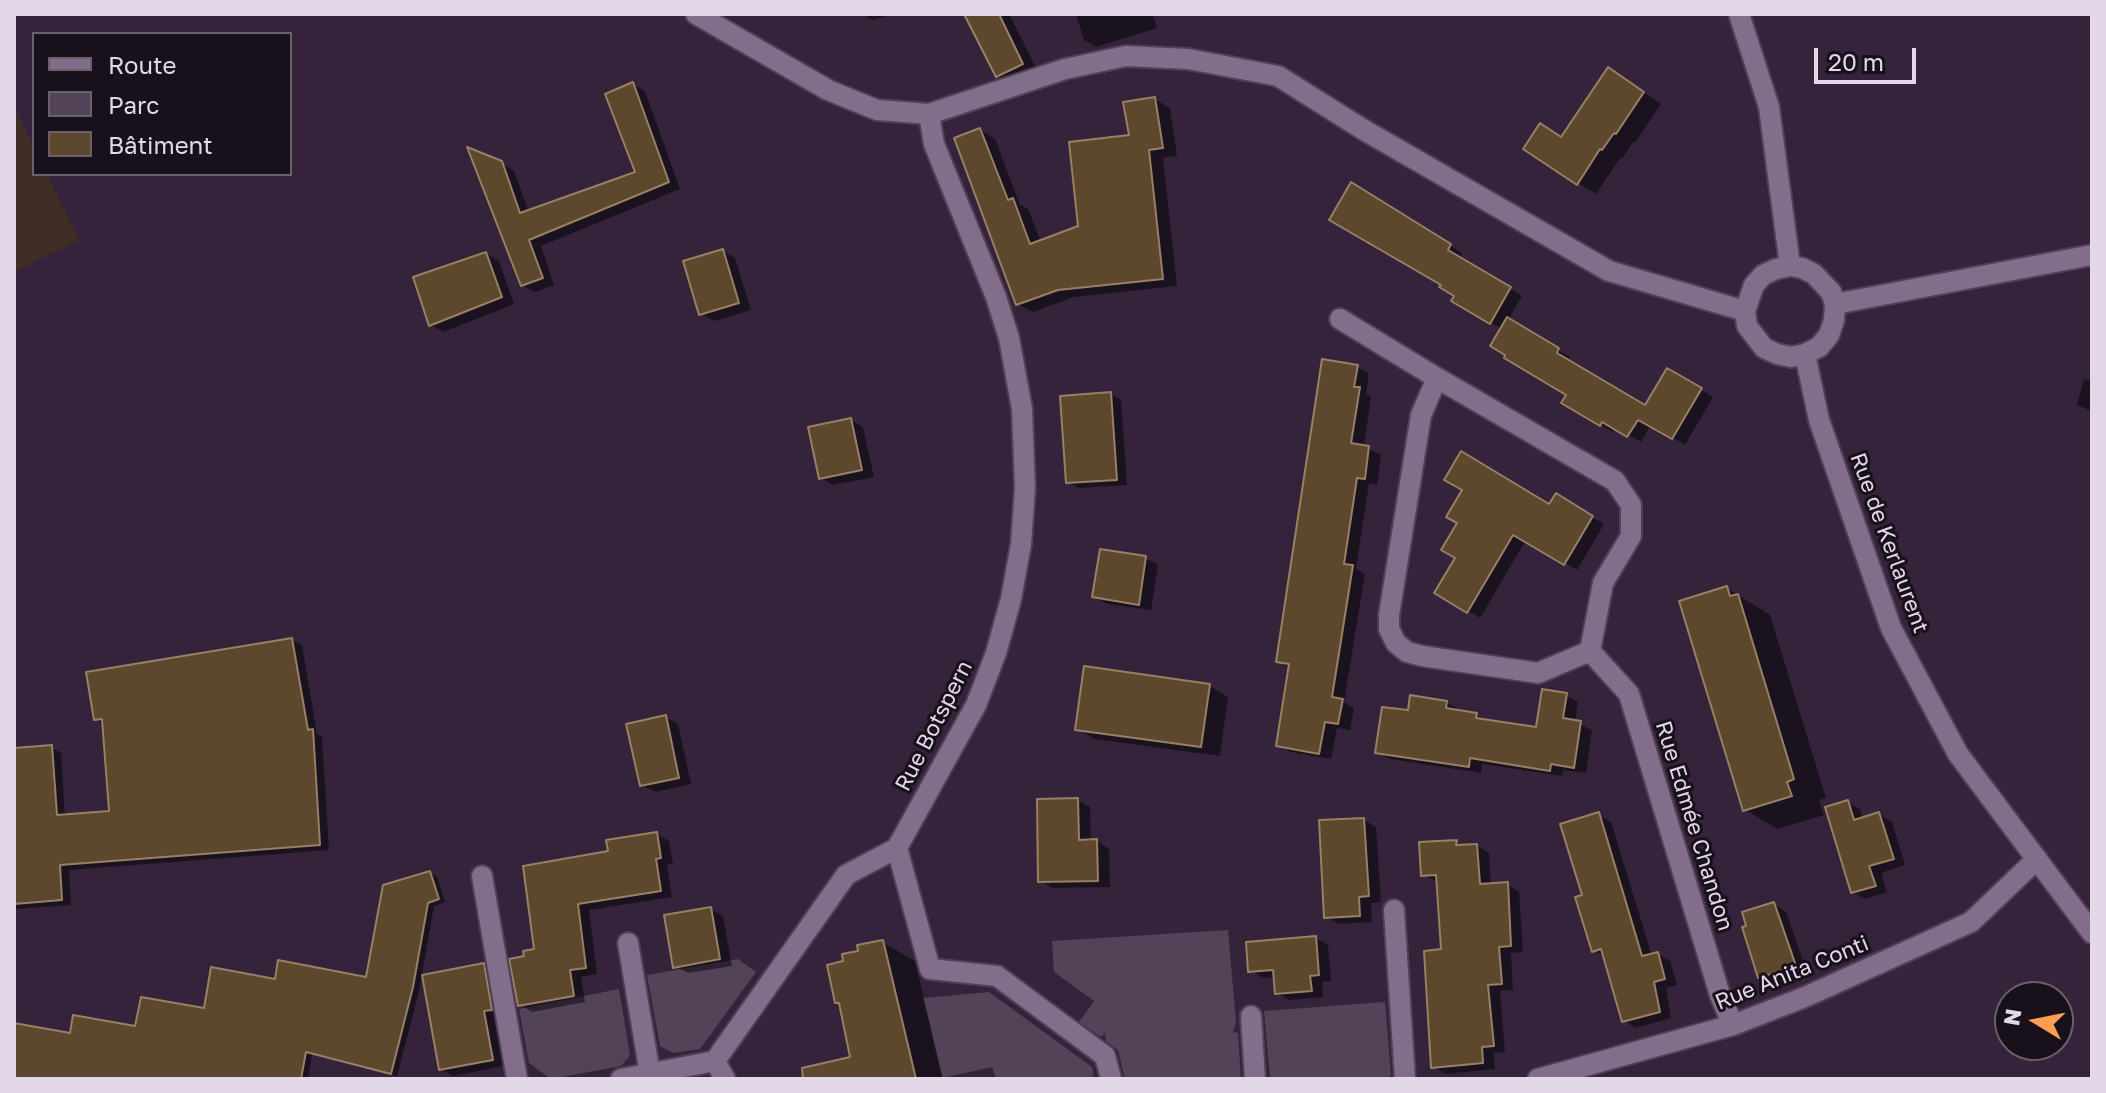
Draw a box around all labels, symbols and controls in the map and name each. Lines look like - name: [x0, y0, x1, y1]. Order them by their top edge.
- legend: [32, 32, 292, 176]
- scale bar: [1818, 32, 1920, 82]
- text: 20 m: [1828, 47, 1884, 76]
- text: Route: [108, 50, 177, 79]
- text: Parc: [108, 90, 159, 119]
- text: Bâtiment: [108, 130, 213, 159]
- street label: Rue de Kerlaurent: [1844, 449, 1934, 637]
- street label: Rue Botspern: [890, 656, 978, 796]
- street label: Rue Edmée Chandon: [1650, 718, 1738, 934]
- street label: Rue Anita Conti: [1711, 930, 1873, 1016]
- north arrow: [1994, 981, 2074, 1061]
- text: N: [1997, 1007, 2027, 1028]

